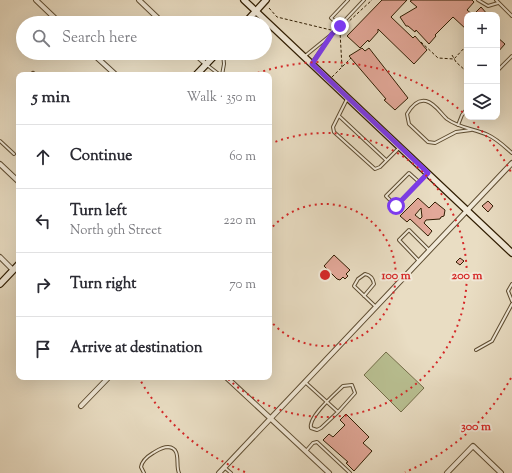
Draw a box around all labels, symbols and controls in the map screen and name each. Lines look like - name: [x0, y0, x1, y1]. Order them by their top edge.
- map controls: [464, 12, 500, 120]
- button: +: [464, 12, 500, 48]
- search box: [16, 16, 272, 60]
- route end: [331, 17, 349, 35]
- icon: search: [30, 27, 52, 49]
- text: Search here: [62, 28, 137, 49]
- button: −: [464, 48, 500, 84]
- button: layers: [464, 84, 500, 120]
- text: 5 min: [32, 86, 70, 110]
- text: Walk · 350 m: [187, 89, 256, 107]
- icon: ahead: [32, 146, 54, 168]
- text: Continue: [70, 146, 132, 167]
- text: 60 m: [229, 148, 256, 166]
- route start: [387, 197, 405, 215]
- text: Turn left: [70, 201, 127, 222]
- icon: left: [32, 210, 54, 232]
- text: 220 m: [223, 212, 256, 230]
- text: North 9th Street: [70, 222, 162, 240]
- text: 100 m: [380, 267, 411, 285]
- text: 200 m: [452, 267, 482, 285]
- centre of rings: [318, 268, 332, 282]
- icon: right: [32, 274, 54, 296]
- text: Turn right: [70, 274, 136, 295]
- text: 70 m: [229, 276, 256, 294]
- icon: arrive: [32, 338, 54, 360]
- text: Arrive at destination: [70, 338, 203, 359]
- text: 300 m: [461, 418, 491, 436]

